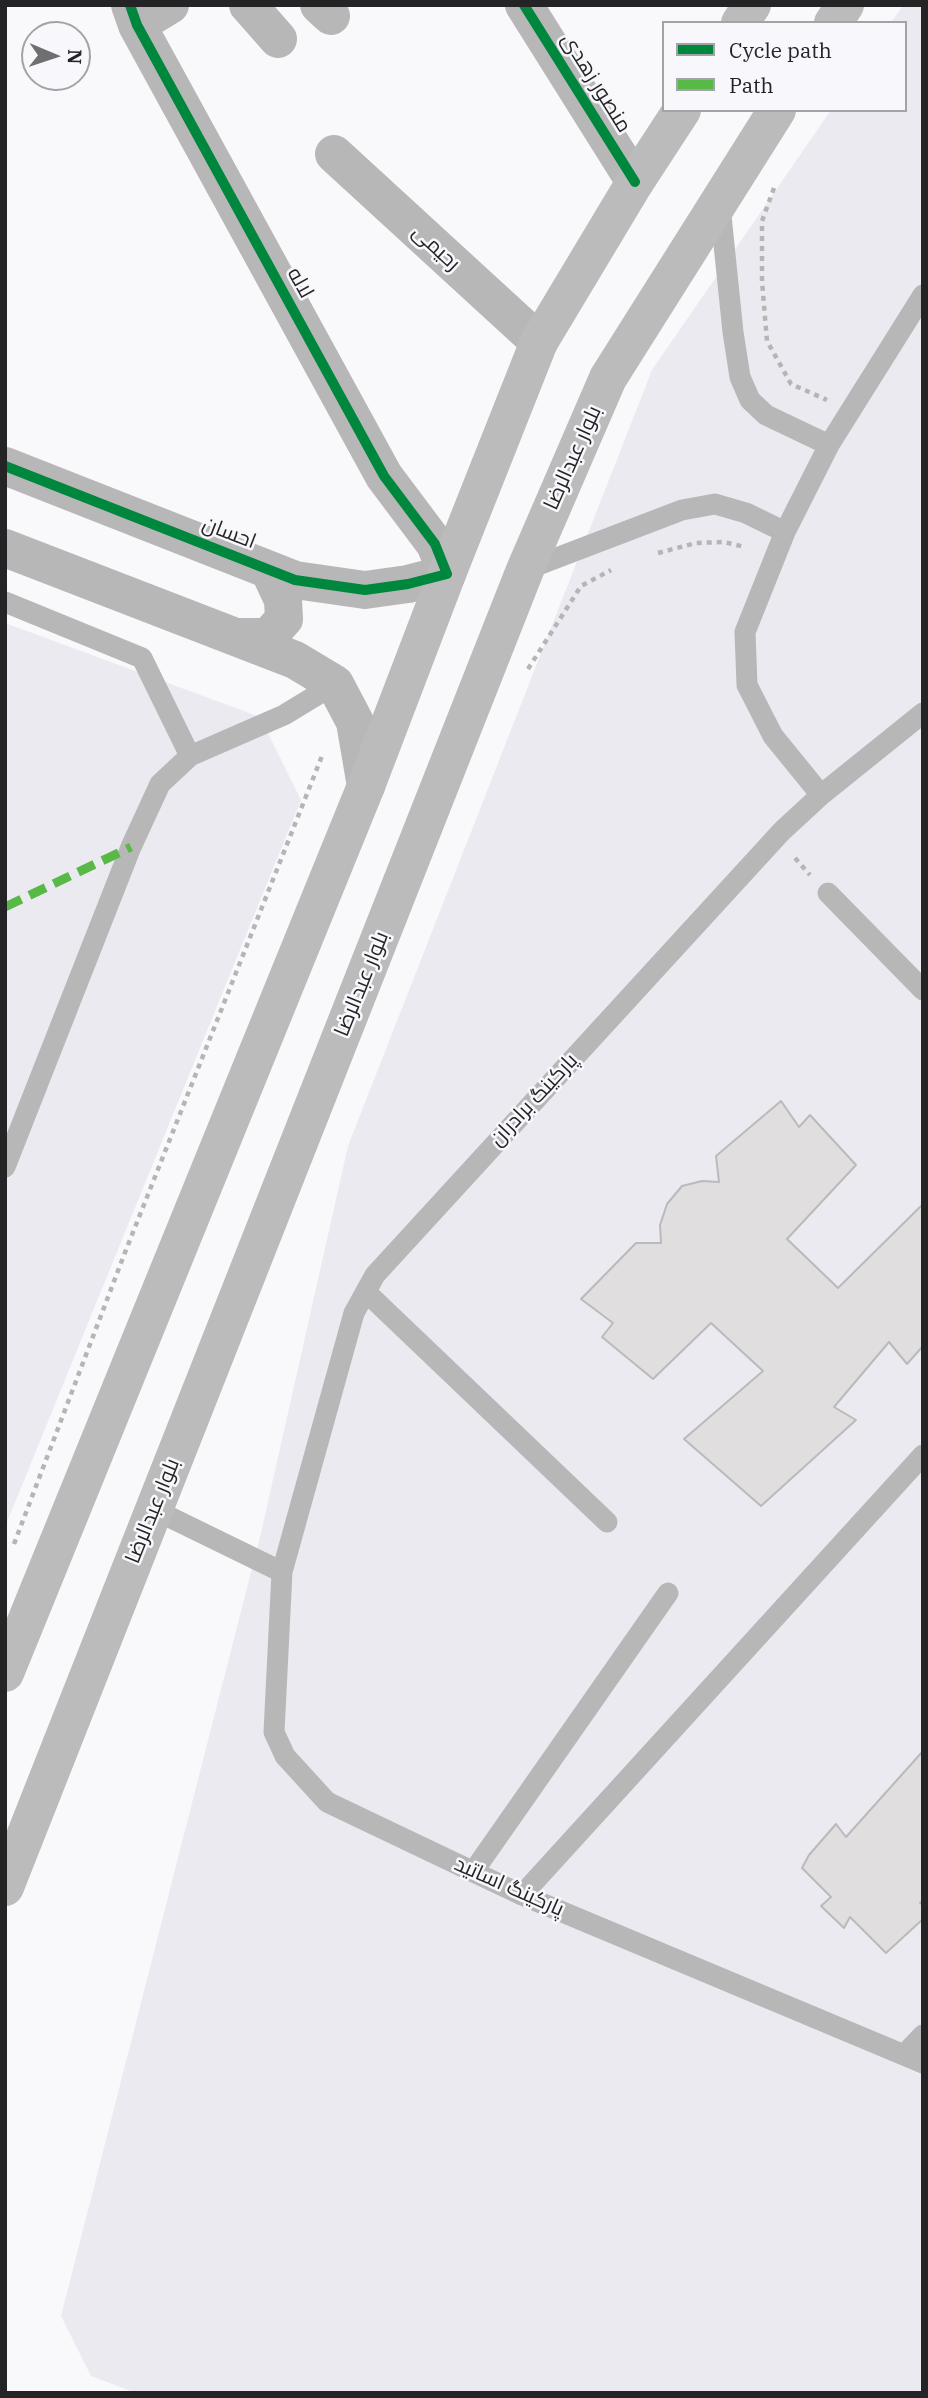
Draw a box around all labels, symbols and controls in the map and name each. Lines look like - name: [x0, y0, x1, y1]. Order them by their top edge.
- north arrow: [21, 21, 91, 91]
- legend: [662, 21, 907, 112]
- street label: منصور زهدی: [556, 29, 636, 137]
- text: Cycle path: [729, 36, 832, 64]
- text: N: [63, 49, 87, 65]
- text: Path: [729, 71, 774, 99]
- street label: رحیمی: [407, 220, 465, 276]
- street label: لاله: [281, 263, 319, 303]
- street label: بلوار عبدالرضا: [539, 402, 607, 514]
- street label: احسان: [199, 511, 259, 555]
- street label: بلوار عبدالرضا: [329, 928, 395, 1040]
- street label: پارکینگ برادران: [485, 1048, 583, 1152]
- street label: بلوار عبدالرضا: [120, 1455, 186, 1567]
- street label: پارکینگ اساتید: [450, 1852, 568, 1922]

